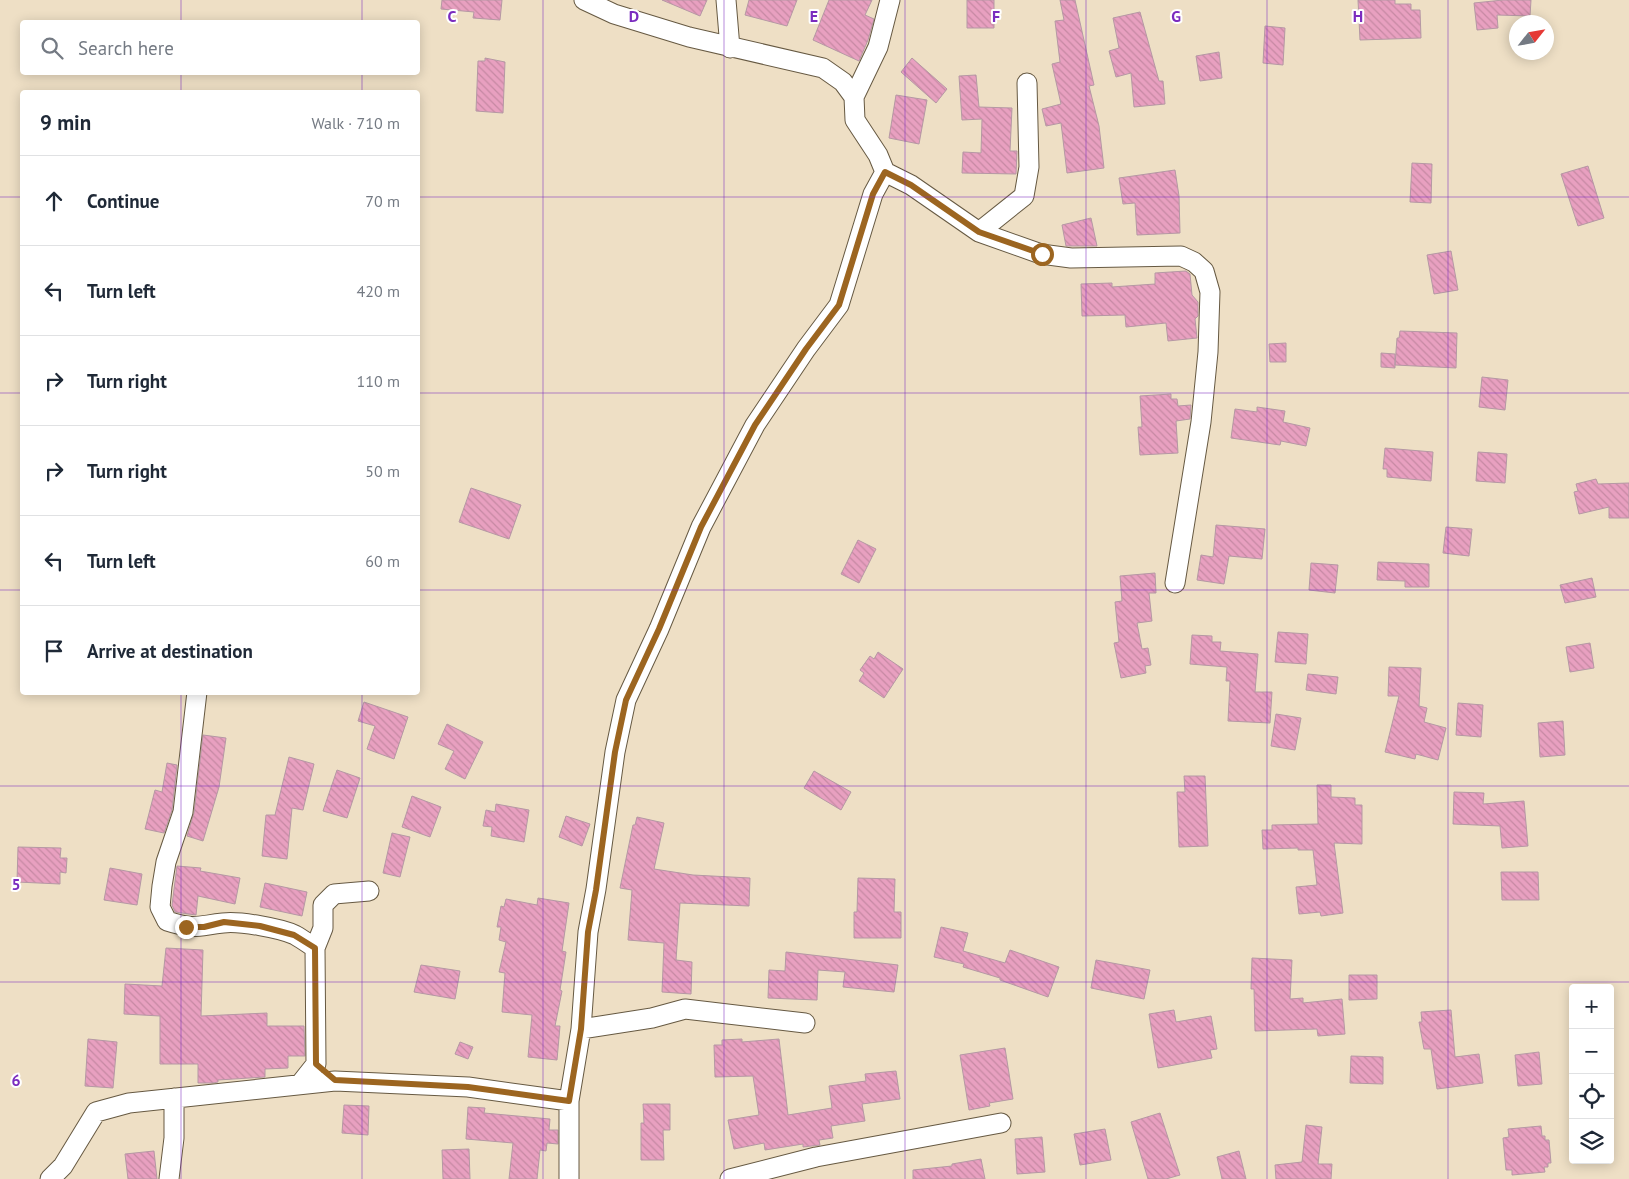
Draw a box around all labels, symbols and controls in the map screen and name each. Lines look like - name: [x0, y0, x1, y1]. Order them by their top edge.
- text: C: [448, 6, 457, 26]
- text: D: [629, 6, 639, 26]
- text: E: [810, 6, 818, 26]
- text: F: [992, 6, 1000, 26]
- text: G: [1171, 6, 1181, 26]
- text: H: [1353, 6, 1363, 26]
- north arrow: [1509, 15, 1554, 60]
- search box: [20, 20, 420, 75]
- icon: search: [38, 34, 66, 62]
- text: Search here: [78, 36, 174, 60]
- text: 9 min: [40, 109, 91, 136]
- text: Walk · 710 m: [311, 113, 400, 133]
- icon: ahead: [40, 187, 68, 215]
- text: Continue: [87, 189, 159, 213]
- text: 70 m: [365, 191, 400, 211]
- route start: [1031, 243, 1054, 266]
- icon: left: [40, 277, 68, 305]
- text: Turn left: [87, 279, 156, 303]
- text: 420 m: [357, 281, 400, 301]
- icon: right: [40, 367, 68, 395]
- text: Turn right: [87, 369, 167, 393]
- text: 110 m: [357, 371, 400, 391]
- icon: right: [40, 457, 68, 485]
- text: Turn right: [87, 459, 167, 483]
- text: 50 m: [365, 461, 400, 481]
- icon: left: [40, 547, 68, 575]
- text: Turn left: [87, 549, 156, 573]
- text: 60 m: [365, 551, 400, 571]
- icon: arrive: [40, 637, 68, 665]
- text: Arrive at destination: [87, 639, 253, 663]
- text: 5: [11, 874, 21, 894]
- route end: [175, 916, 198, 939]
- map controls: [1569, 984, 1614, 1164]
- button: +: [1569, 984, 1614, 1029]
- button: −: [1569, 1029, 1614, 1074]
- text: 6: [11, 1070, 21, 1090]
- button: locate: [1569, 1074, 1614, 1119]
- button: layers: [1569, 1119, 1614, 1164]

